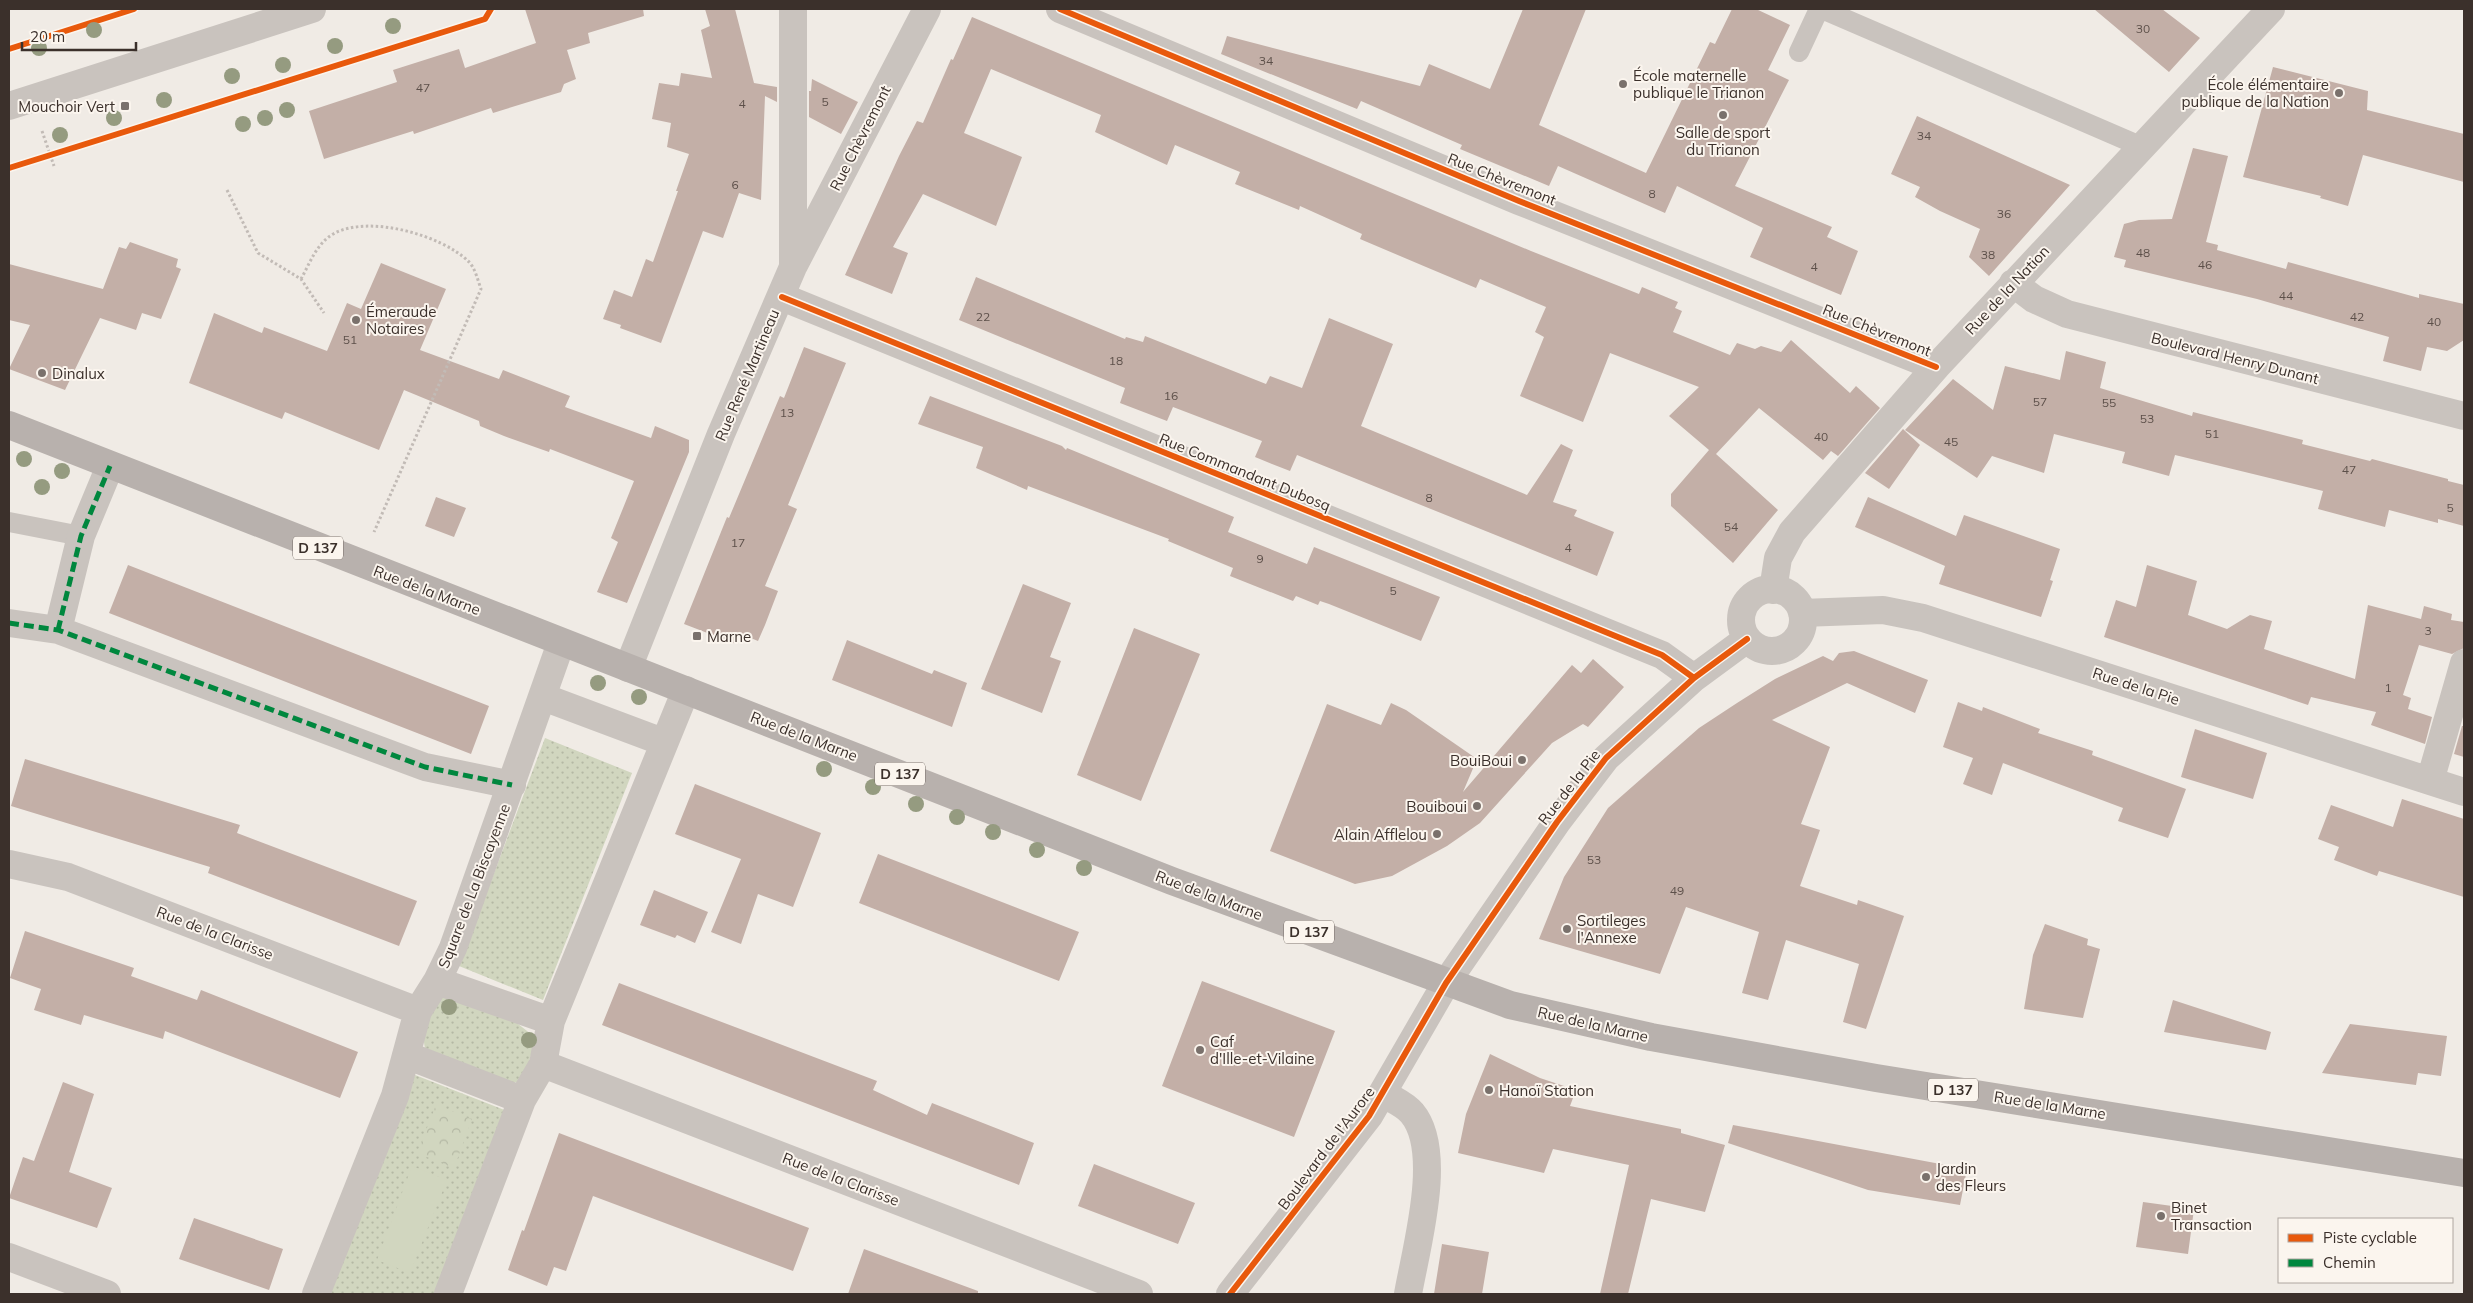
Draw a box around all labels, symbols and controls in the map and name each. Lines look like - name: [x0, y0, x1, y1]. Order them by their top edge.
- scale bar: [22, 20, 136, 52]
- house number: 30: [2136, 21, 2150, 36]
- text: 20 m: [30, 27, 65, 46]
- house number: 34: [1259, 53, 1273, 68]
- place label: École maternelle publique le Trianon: [1633, 66, 1764, 102]
- place label: École élémentaire publique de la Nation: [2182, 75, 2329, 111]
- marker: École maternelle publique le Trianon: [1617, 78, 1629, 90]
- house number: 47: [416, 80, 430, 95]
- street label: Rue Chèvremont: [825, 82, 895, 194]
- marker: École élémentaire publique de la Nation: [2333, 87, 2345, 99]
- house number: 5: [821, 94, 829, 109]
- house number: 4: [738, 96, 746, 111]
- place label: Mouchoir Vert: [18, 97, 115, 116]
- marker: Mouchoir Vert: [119, 100, 131, 112]
- marker: Salle de sport du Trianon: [1717, 109, 1729, 121]
- place label: Salle de sport du Trianon: [1676, 123, 1770, 159]
- house number: 34: [1917, 128, 1931, 143]
- street label: Rue Chèvremont: [1445, 149, 1559, 209]
- house number: 6: [731, 177, 739, 192]
- house number: 8: [1648, 186, 1656, 201]
- house number: 36: [1997, 206, 2011, 221]
- street label: Rue de la Nation: [1961, 241, 2053, 339]
- house number: 48: [2136, 245, 2150, 260]
- house number: 38: [1981, 247, 1995, 262]
- house number: 46: [2198, 257, 2212, 272]
- house number: 4: [1810, 259, 1818, 274]
- house number: 44: [2279, 288, 2293, 303]
- street label: Rue Chèvremont: [1820, 300, 1934, 360]
- place label: Émeraude Notaires: [366, 302, 436, 338]
- street label: Rue René Martineau: [711, 306, 783, 444]
- house number: 22: [976, 309, 990, 324]
- house number: 42: [2350, 309, 2364, 324]
- marker: Émeraude Notaires: [350, 314, 362, 326]
- house number: 40: [2427, 314, 2441, 329]
- street label: Boulevard Henry Dunant: [2149, 328, 2321, 388]
- house number: 51: [343, 332, 357, 347]
- house number: 18: [1109, 353, 1123, 368]
- place label: Dinalux: [52, 364, 105, 383]
- marker: Dinalux: [36, 367, 48, 379]
- house number: 16: [1164, 388, 1178, 403]
- house number: 57: [2033, 394, 2047, 409]
- house number: 55: [2102, 395, 2116, 410]
- house number: 13: [780, 405, 794, 420]
- house number: 53: [2140, 411, 2154, 426]
- house number: 51: [2205, 426, 2219, 441]
- street label: Rue Commandant Dubosq: [1156, 429, 1334, 515]
- house number: 40: [1814, 429, 1828, 444]
- house number: 45: [1944, 434, 1958, 449]
- house number: 47: [2342, 462, 2356, 477]
- house number: 8: [1425, 490, 1433, 505]
- house number: 5: [2446, 500, 2454, 515]
- house number: 54: [1724, 519, 1738, 534]
- house number: 17: [731, 535, 745, 550]
- road number: D 137: [293, 536, 343, 560]
- house number: 4: [1564, 540, 1572, 555]
- house number: 9: [1256, 551, 1264, 566]
- street label: Rue de la Marne: [371, 561, 483, 619]
- house number: 5: [1389, 583, 1397, 598]
- house number: 3: [2424, 623, 2432, 638]
- place label: Marne: [707, 627, 751, 646]
- marker: Marne: [691, 630, 703, 642]
- street label: Rue de la Pie: [2090, 663, 2182, 709]
- house number: 1: [2384, 680, 2392, 695]
- street label: Rue de la Marne: [748, 707, 860, 765]
- street label: Rue de la Pie: [1534, 746, 1604, 828]
- place label: BouiBoui: [1450, 751, 1512, 770]
- marker: BouiBoui: [1516, 754, 1528, 766]
- road number: D 137: [875, 762, 925, 786]
- place label: Bouiboui: [1406, 797, 1467, 816]
- marker: Bouiboui: [1471, 800, 1483, 812]
- street label: Square de La Biscayenne: [434, 801, 514, 971]
- place label: Alain Afflelou: [1334, 825, 1427, 844]
- marker: Alain Afflelou: [1431, 828, 1443, 840]
- house number: 53: [1587, 852, 1601, 867]
- street label: Rue de la Marne: [1153, 866, 1265, 924]
- house number: 49: [1670, 883, 1684, 898]
- street label: Rue de la Clarisse: [154, 902, 276, 964]
- place label: Sortileges l'Annexe: [1577, 911, 1646, 947]
- road number: D 137: [1284, 920, 1334, 944]
- marker: Sortileges l'Annexe: [1561, 923, 1573, 935]
- street label: Rue de la Marne: [1536, 1002, 1650, 1046]
- place label: Caf d'Ille-et-Vilaine: [1210, 1032, 1314, 1068]
- marker: Caf d'Ille-et-Vilaine: [1194, 1044, 1206, 1056]
- road number: D 137: [1928, 1078, 1978, 1102]
- place label: Hanoï Station: [1499, 1081, 1594, 1100]
- street label: Boulevard de l'Aurore: [1274, 1083, 1378, 1213]
- marker: Hanoï Station: [1483, 1084, 1495, 1096]
- street label: Rue de la Marne: [1993, 1087, 2107, 1123]
- street label: Rue de la Clarisse: [780, 1148, 902, 1210]
- place label: Jardin des Fleurs: [1936, 1159, 2006, 1195]
- marker: Jardin des Fleurs: [1920, 1171, 1932, 1183]
- place label: Binet Transaction: [2171, 1198, 2252, 1234]
- marker: Binet Transaction: [2155, 1210, 2167, 1222]
- legend: [2278, 1218, 2453, 1283]
- text: Piste cyclable: [2323, 1228, 2417, 1247]
- text: Chemin: [2323, 1253, 2376, 1272]

